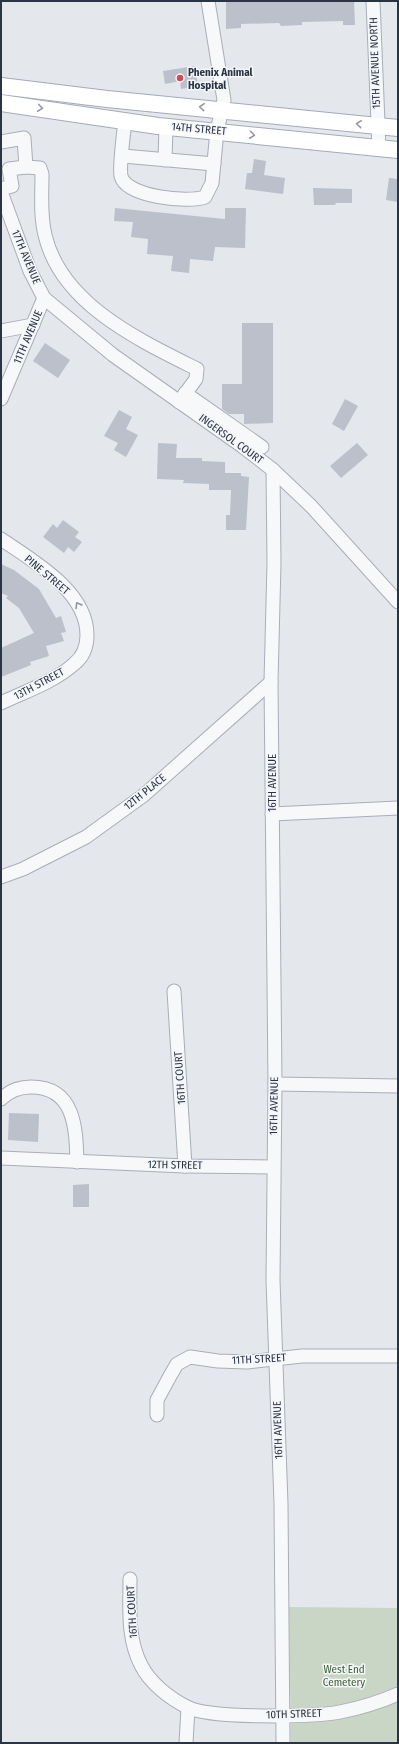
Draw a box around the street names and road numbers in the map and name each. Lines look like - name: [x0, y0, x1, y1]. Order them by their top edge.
- street label: 15TH AVENUE NORTH: [367, 17, 383, 109]
- street label: 14TH STREET: [171, 120, 228, 138]
- street label: 17TH AVENUE: [9, 228, 43, 286]
- street label: 11TH AVENUE: [11, 308, 45, 366]
- street label: INGERSOL COURT: [196, 411, 266, 467]
- street label: PINE STREET: [22, 552, 73, 598]
- street label: 13TH STREET: [12, 665, 67, 703]
- street label: 16TH AVENUE: [266, 754, 279, 812]
- street label: 12TH PLACE: [121, 771, 169, 813]
- street label: 16TH COURT: [172, 1050, 188, 1105]
- street label: 16TH AVENUE: [267, 1077, 281, 1135]
- street label: 12TH STREET: [147, 1158, 204, 1172]
- street label: 11TH STREET: [231, 1351, 287, 1367]
- street label: 16TH AVENUE: [270, 1401, 286, 1459]
- street label: 16TH COURT: [124, 1584, 140, 1639]
- street label: 10TH STREET: [266, 1706, 323, 1721]

